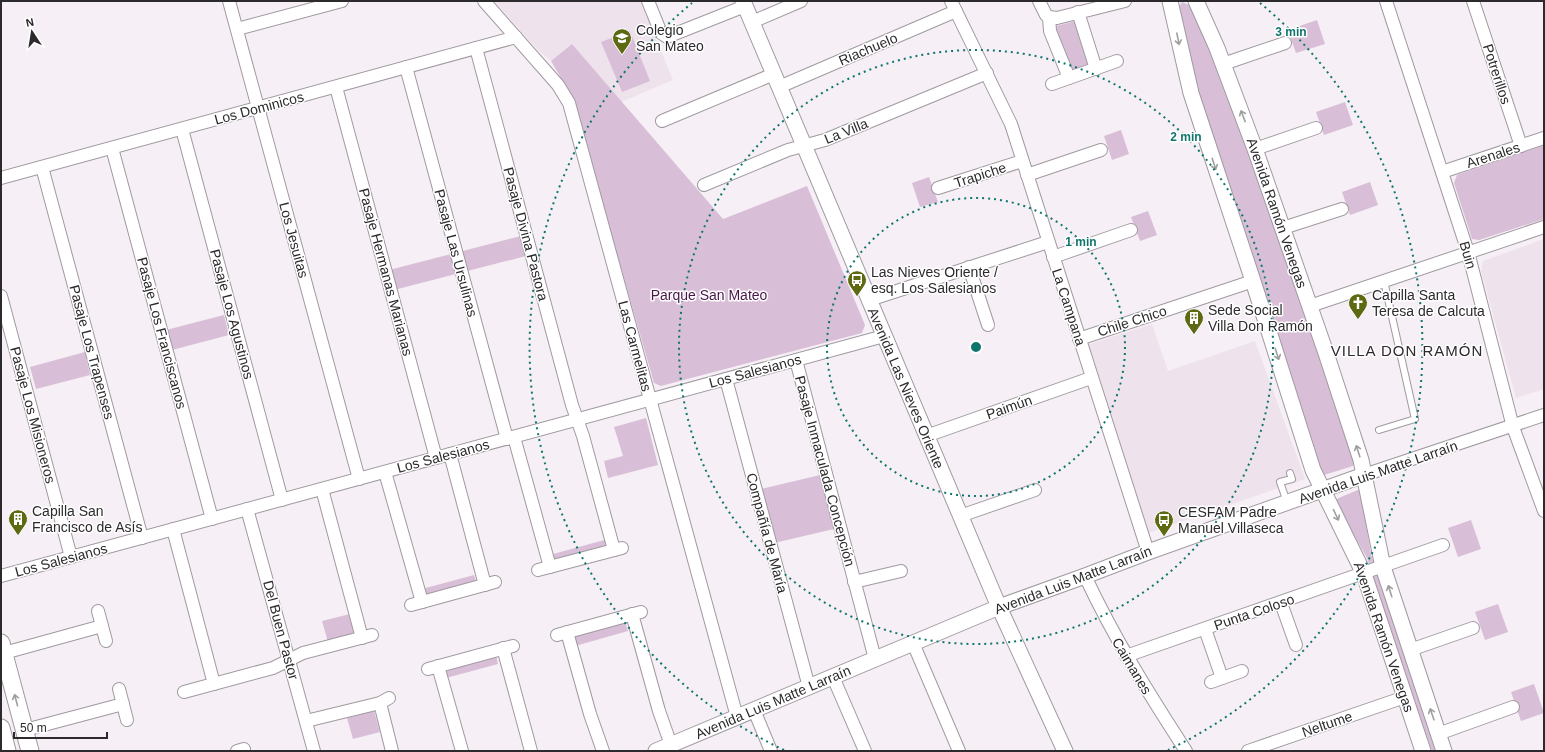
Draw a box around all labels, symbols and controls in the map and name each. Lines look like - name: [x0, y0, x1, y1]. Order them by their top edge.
- north arrow: [12, 12, 52, 52]
- text: N: [25, 16, 35, 29]
- place label: Colegio San Mateo: [636, 22, 704, 54]
- text: 3 min: [1275, 25, 1307, 39]
- school or university icon: Colegio San Mateo: [611, 27, 633, 55]
- street label: Riachuelo: [836, 29, 900, 69]
- one-way arrow: [1174, 32, 1182, 45]
- street label: Potrerillos: [1480, 42, 1514, 106]
- street label: Los Dominicos: [213, 88, 305, 128]
- one-way arrow: [1238, 111, 1246, 123]
- street label: La Villa: [822, 115, 870, 147]
- text: 2 min: [1170, 130, 1202, 144]
- street label: Avenida Ramón Venegas: [1244, 136, 1310, 290]
- street label: Arenales: [1464, 139, 1522, 171]
- one-way arrow: [1211, 157, 1218, 170]
- street label: Trapiche: [952, 159, 1008, 191]
- street label: Pasaje Divina Pastora: [500, 165, 552, 303]
- street label: Pasaje Hermanas Marianas: [356, 186, 416, 358]
- street label: Pasaje Las Ursulinas: [431, 187, 481, 319]
- street label: Los Jesuitas: [276, 200, 312, 280]
- text: 1 min: [1065, 235, 1097, 249]
- street label: Buin: [1456, 239, 1480, 271]
- street label: Pasaje Los Agustinos: [207, 247, 257, 381]
- street label: Pasaje Los Franciscanos: [134, 255, 190, 411]
- place label: Las Nieves Oriente / esq. Los Salesianos: [871, 264, 998, 296]
- street label: La Campana: [1049, 266, 1089, 348]
- bus stop icon: Las Nieves Oriente / esq. Los Salesianos: [846, 269, 868, 297]
- street label: Pasaje Los Trapenses: [66, 283, 118, 421]
- park label: Parque San Mateo: [651, 287, 768, 303]
- place label: Capilla Santa Teresa de Calcuta: [1372, 287, 1485, 319]
- church icon: Capilla Santa Teresa de Calcuta: [1347, 292, 1369, 320]
- street label: Las Carmelitas: [615, 299, 655, 393]
- street label: Chile Chico: [1095, 302, 1169, 340]
- place label: Sede Social Villa Don Ramón: [1208, 302, 1313, 334]
- street label: Avenida Las Nieves Oriente: [865, 305, 947, 471]
- building icon: Sede Social Villa Don Ramón: [1183, 307, 1205, 335]
- centre of rings: [969, 340, 983, 354]
- district label: VILLA DON RAMÓN: [1331, 342, 1483, 359]
- street label: Pasaje Los Misioneros: [7, 345, 59, 485]
- one-way arrow: [1273, 348, 1281, 360]
- street label: Los Salesianos: [707, 351, 803, 391]
- street label: Pasaje Inmaculada Concepción: [792, 374, 858, 568]
- street label: Paimún: [984, 392, 1034, 422]
- street label: Los Salesianos: [395, 436, 491, 476]
- street label: Avenida Luis Matte Larraín: [1296, 437, 1460, 507]
- one-way arrow: [1354, 444, 1361, 457]
- street label: Compañía de María: [743, 471, 791, 595]
- place label: Capilla San Francisco de Asís: [32, 503, 143, 535]
- place label: CESFAM Padre Manuel Villaseca: [1178, 504, 1284, 536]
- building icon: Capilla San Francisco de Asís: [7, 508, 29, 536]
- bus stop icon: CESFAM Padre Manuel Villaseca: [1153, 509, 1175, 537]
- one-way arrow: [1333, 509, 1340, 521]
- street label: Los Salesianos: [13, 540, 109, 580]
- street label: Avenida Luis Matte Larraín: [992, 543, 1154, 617]
- street label: Avenida Ramón Venegas: [1351, 560, 1417, 714]
- street label: Del Buen Pastor: [260, 579, 302, 682]
- one-way arrow: [1386, 585, 1394, 597]
- street label: Punta Coloso: [1212, 591, 1297, 633]
- street label: Caimanes: [1109, 635, 1155, 697]
- street label: Avenida Luis Matte Larraín: [693, 662, 853, 742]
- one-way arrow: [12, 694, 20, 707]
- street label: Neltume: [1300, 708, 1354, 740]
- one-way arrow: [1428, 708, 1435, 721]
- scale bar: [14, 714, 107, 740]
- text: 50 m: [20, 721, 47, 735]

